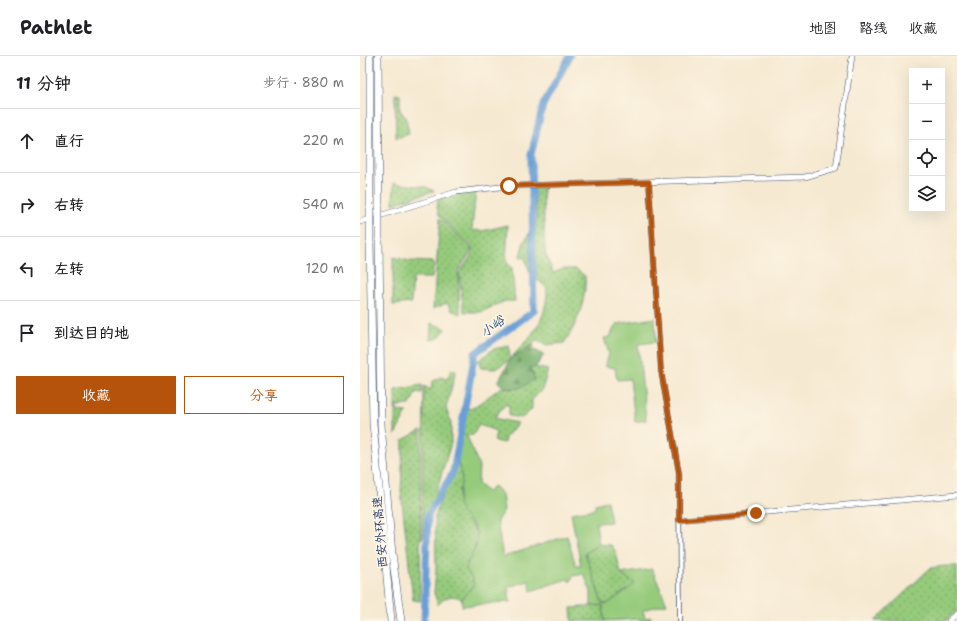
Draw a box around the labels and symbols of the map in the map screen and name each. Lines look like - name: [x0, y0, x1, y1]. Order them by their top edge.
- route start: [500, 177, 518, 195]
- water label: 小峪: [477, 311, 509, 341]
- street label: 西安外环高速: [369, 495, 391, 569]
- route end: [747, 504, 765, 522]

